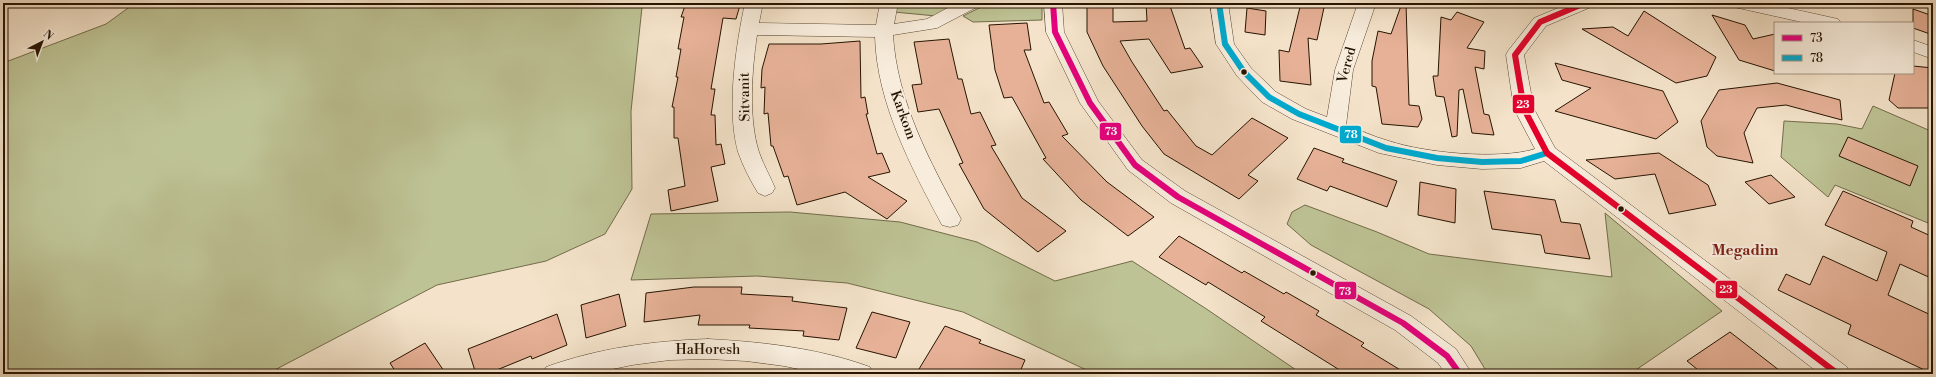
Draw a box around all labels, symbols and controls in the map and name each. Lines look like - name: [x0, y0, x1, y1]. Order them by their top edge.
- north arrow: [22, 22, 62, 62]
- legend: [1774, 22, 1914, 74]
- text: N: [40, 27, 56, 44]
- text: 73: [1810, 31, 1823, 46]
- street label: Vered: [1333, 45, 1360, 86]
- text: 78: [1810, 51, 1823, 66]
- unlabelled marker: [1239, 67, 1249, 77]
- street label: Sitvanit: [736, 72, 754, 122]
- street label: Karkom: [886, 88, 920, 142]
- line badge: 23: [1512, 94, 1535, 114]
- text: 23: [1516, 98, 1530, 112]
- line badge: 73: [1099, 122, 1122, 141]
- text: 73: [1105, 125, 1118, 139]
- line badge: 78: [1339, 125, 1362, 144]
- text: 78: [1344, 128, 1358, 142]
- unlabelled marker: [1616, 204, 1626, 214]
- district label: Megadim: [1712, 241, 1779, 260]
- unlabelled marker: [1308, 268, 1318, 278]
- line badge: 23: [1715, 280, 1738, 299]
- line badge: 73: [1334, 281, 1357, 300]
- text: 23: [1719, 283, 1733, 297]
- text: 73: [1339, 285, 1352, 299]
- street label: HaHoresh: [676, 341, 741, 359]

